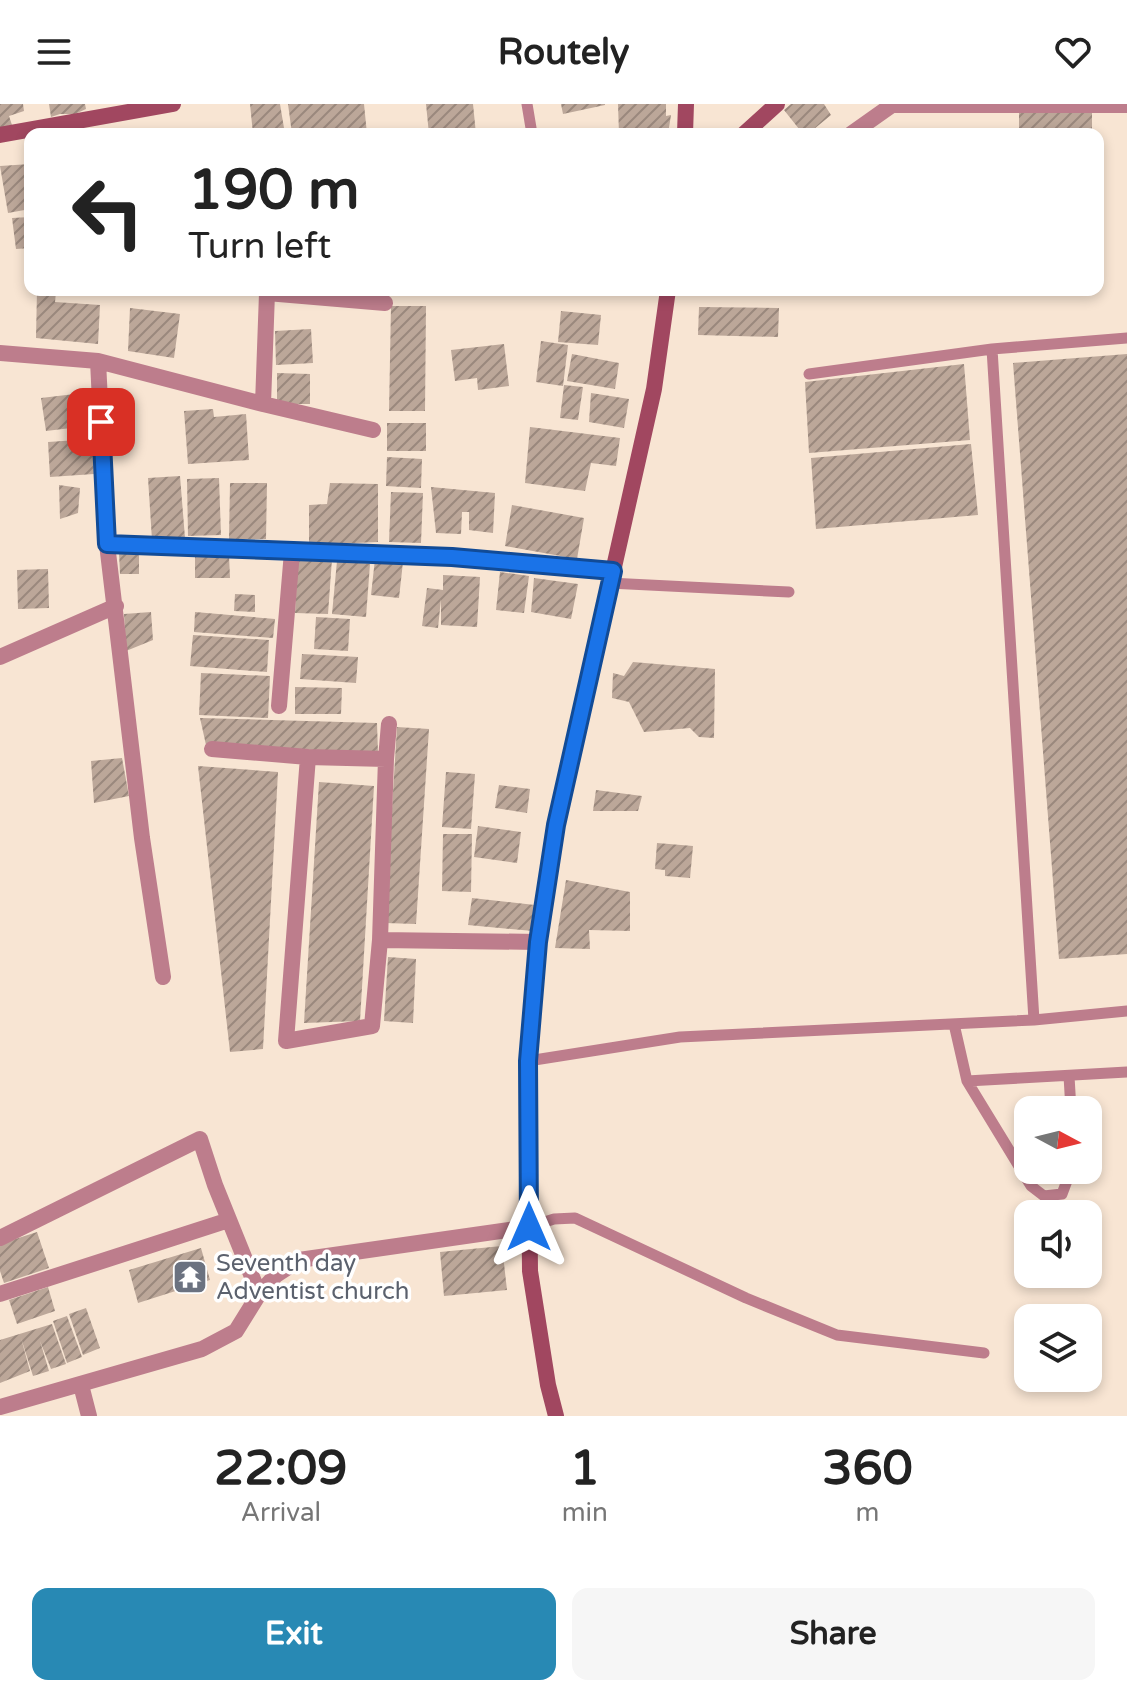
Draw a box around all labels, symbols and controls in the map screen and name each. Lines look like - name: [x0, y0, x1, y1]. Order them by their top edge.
- icon: menu: [32, 30, 76, 74]
- icon: heart: [1051, 30, 1095, 74]
- text: Routely: [498, 31, 629, 74]
- text: 190 m: [188, 157, 359, 224]
- icon: left: [56, 160, 160, 264]
- text: Turn left: [188, 225, 331, 268]
- pin: [67, 388, 135, 456]
- icon: arrive: [79, 400, 123, 444]
- north arrow: [1014, 1096, 1102, 1184]
- map controls: [1014, 1096, 1102, 1392]
- position arrow: [487, 1185, 571, 1269]
- button: sound: [1014, 1200, 1102, 1288]
- place label: Seventh day Adventist church: [216, 1249, 409, 1306]
- temple icon: Seventh day Adventist church: [171, 1258, 209, 1296]
- button: layers: [1014, 1304, 1102, 1392]
- text: 22:09: [214, 1440, 347, 1498]
- text: 1: [570, 1440, 600, 1498]
- text: 360: [822, 1440, 913, 1498]
- text: Arrival: [241, 1497, 321, 1528]
- text: min: [562, 1497, 608, 1528]
- text: m: [856, 1497, 879, 1528]
- button: Exit: [32, 1588, 556, 1680]
- button: Share: [572, 1588, 1095, 1680]

